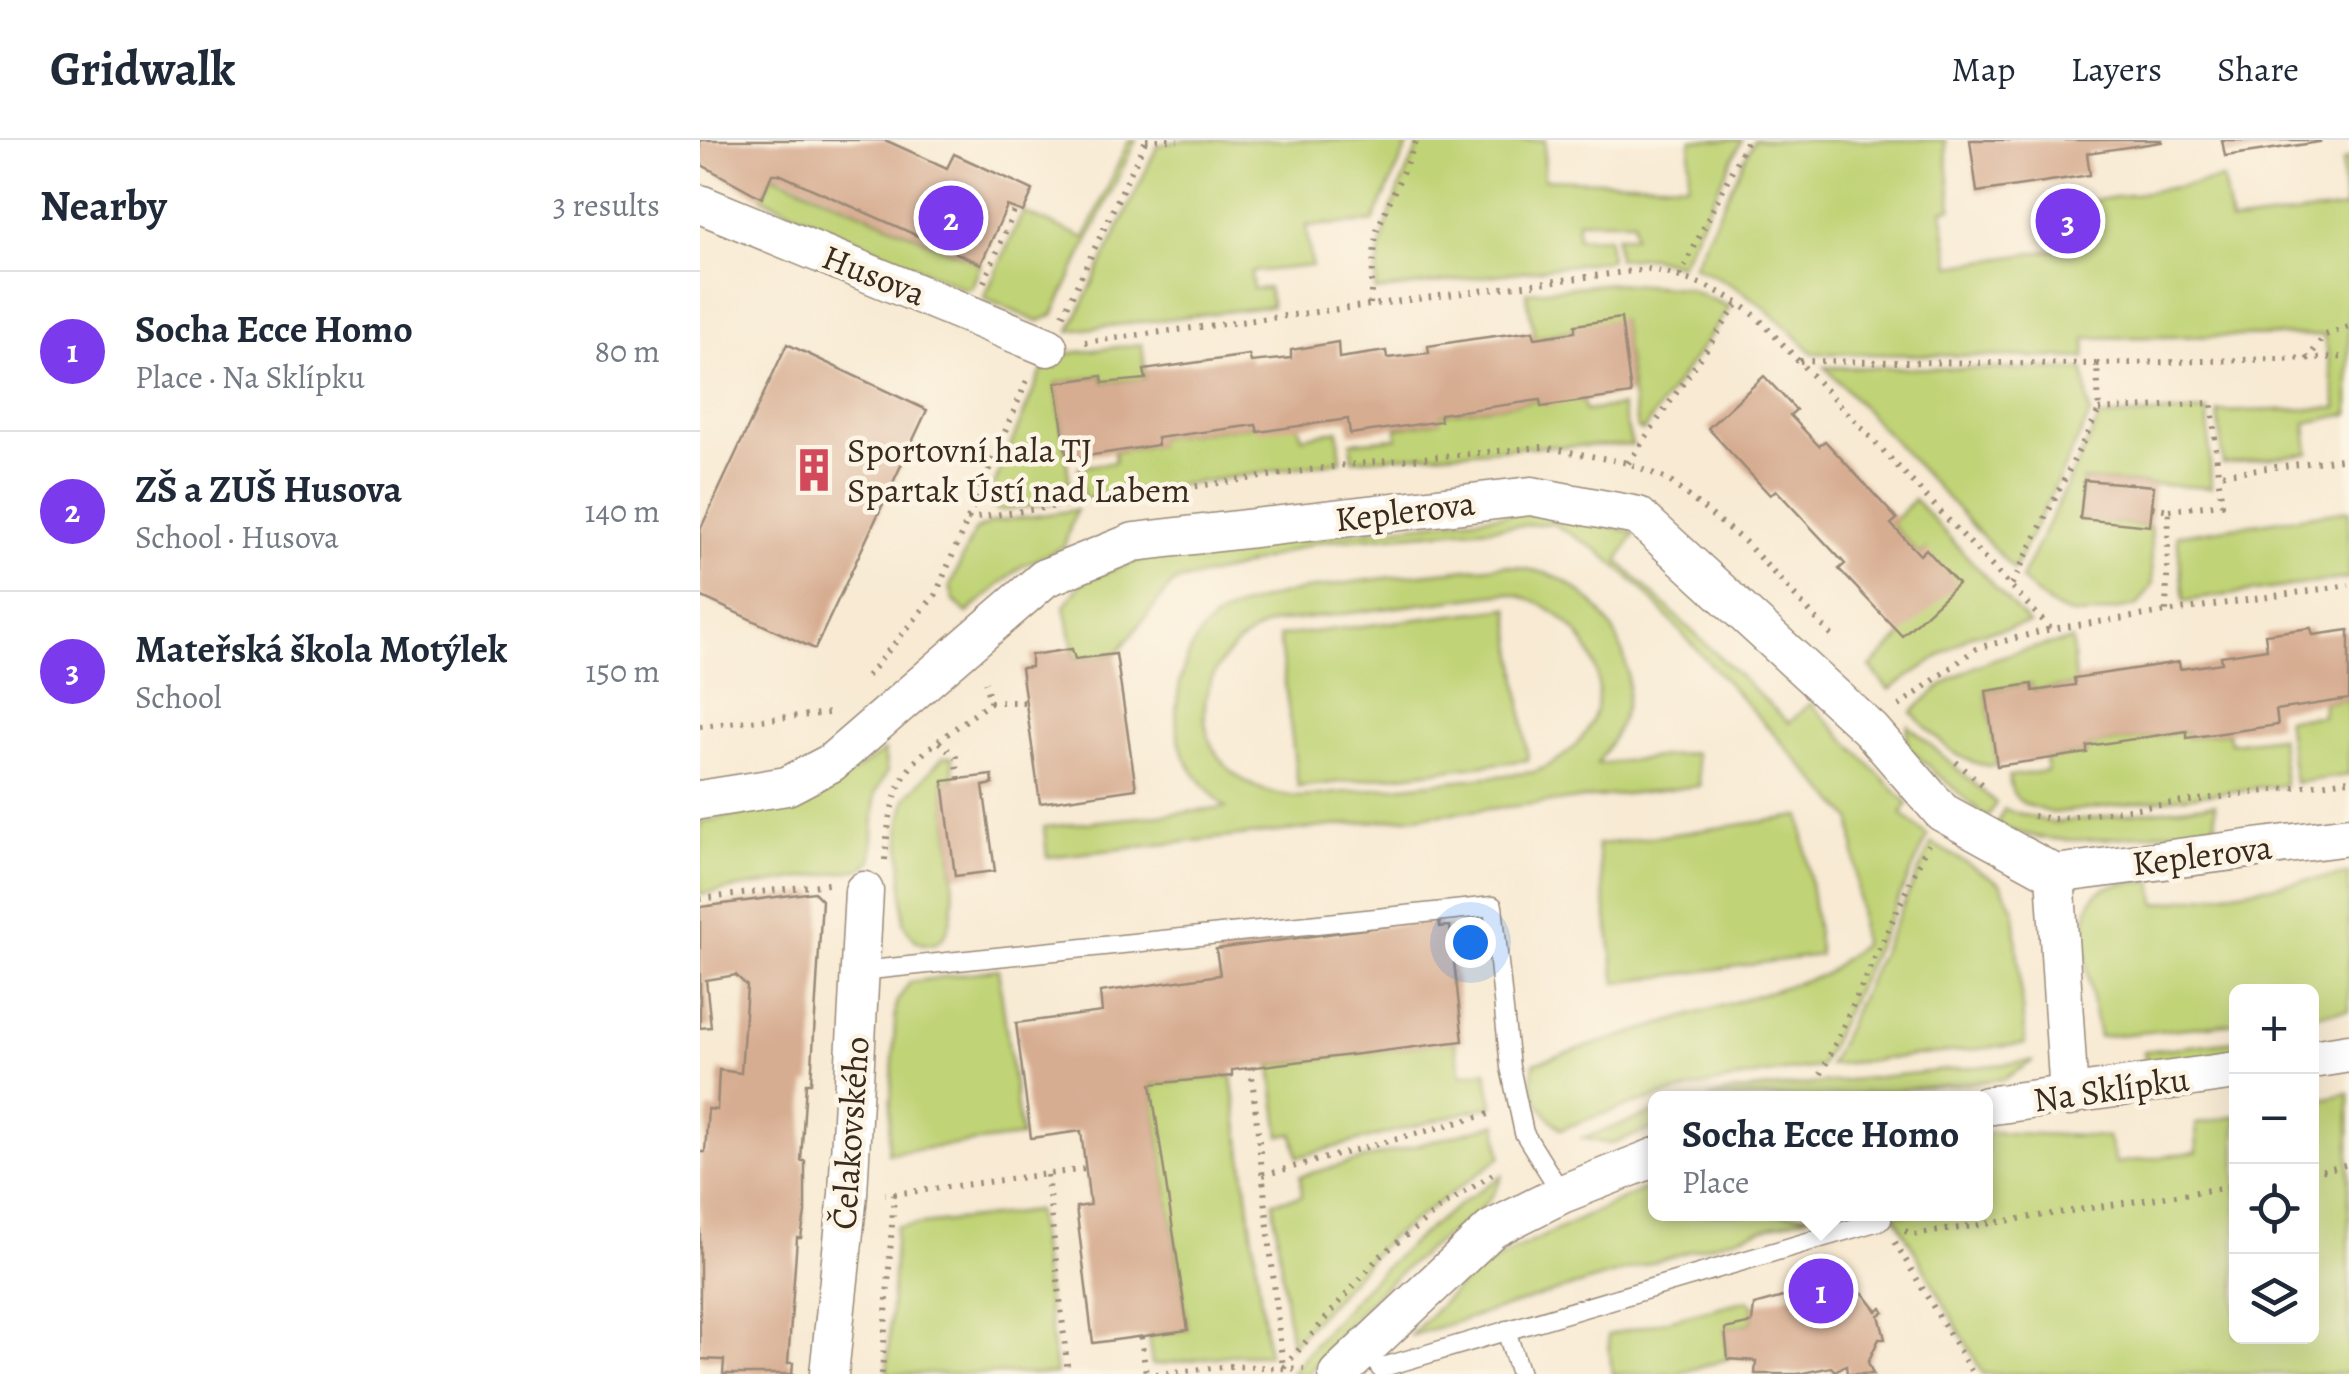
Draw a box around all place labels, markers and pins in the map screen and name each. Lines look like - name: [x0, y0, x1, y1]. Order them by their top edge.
- pin: 2: [918, 180, 984, 256]
- pin: 3: [2036, 184, 2100, 258]
- place label: Sportovní hala TJ Spartak Ústí nad Labem: [847, 426, 1190, 514]
- building icon: Sportovní hala TJ Spartak Ústí nad Labem: [790, 446, 838, 494]
- pin: 1: [1788, 1254, 1854, 1328]

